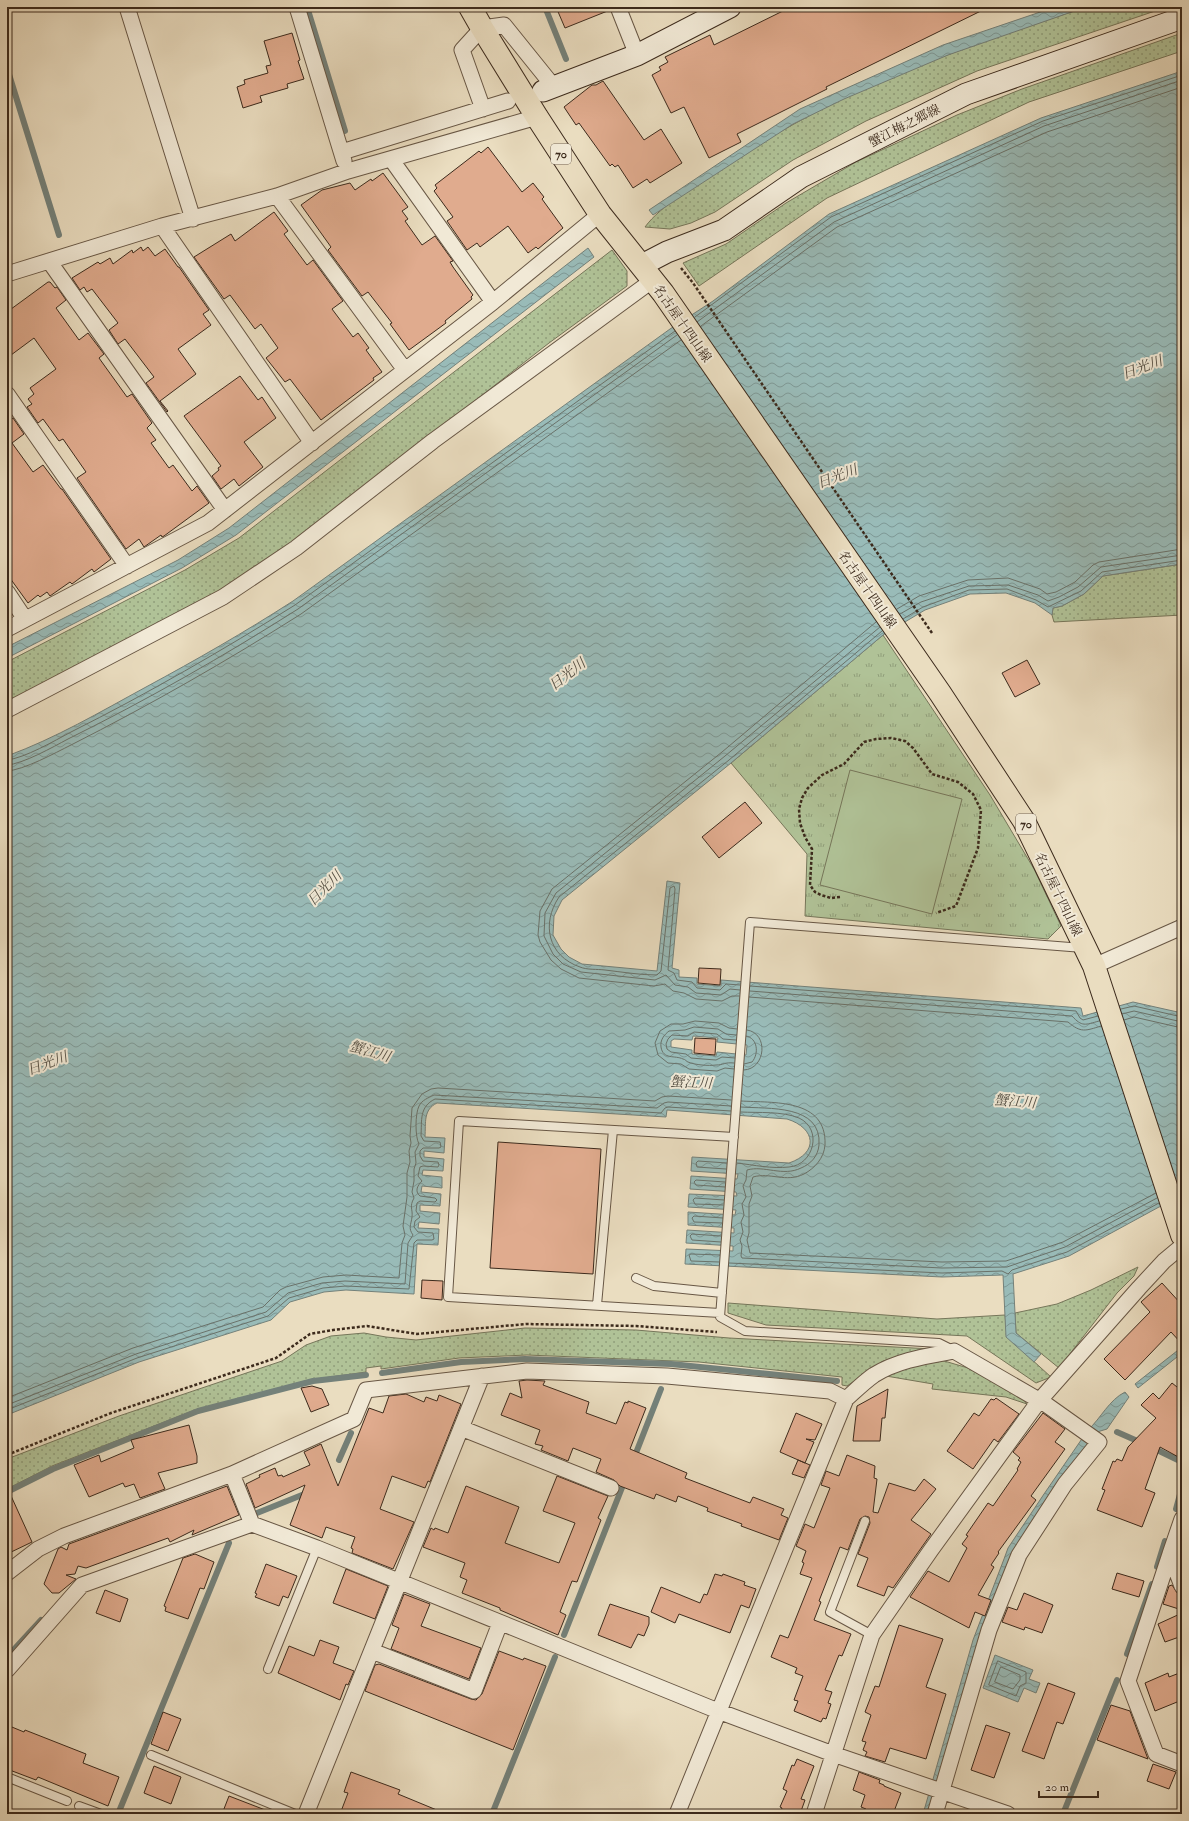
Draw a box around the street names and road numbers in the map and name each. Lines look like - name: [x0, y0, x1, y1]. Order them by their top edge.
- street label: 蟹江梅之郷線: [866, 101, 943, 151]
- road number: 70: [551, 144, 571, 164]
- street label: 名古屋十四山線: [650, 282, 715, 365]
- street label: 名古屋十四山線: [835, 548, 900, 631]
- road number: 70: [1016, 814, 1036, 834]
- street label: 名古屋十四山線: [1031, 850, 1085, 939]

